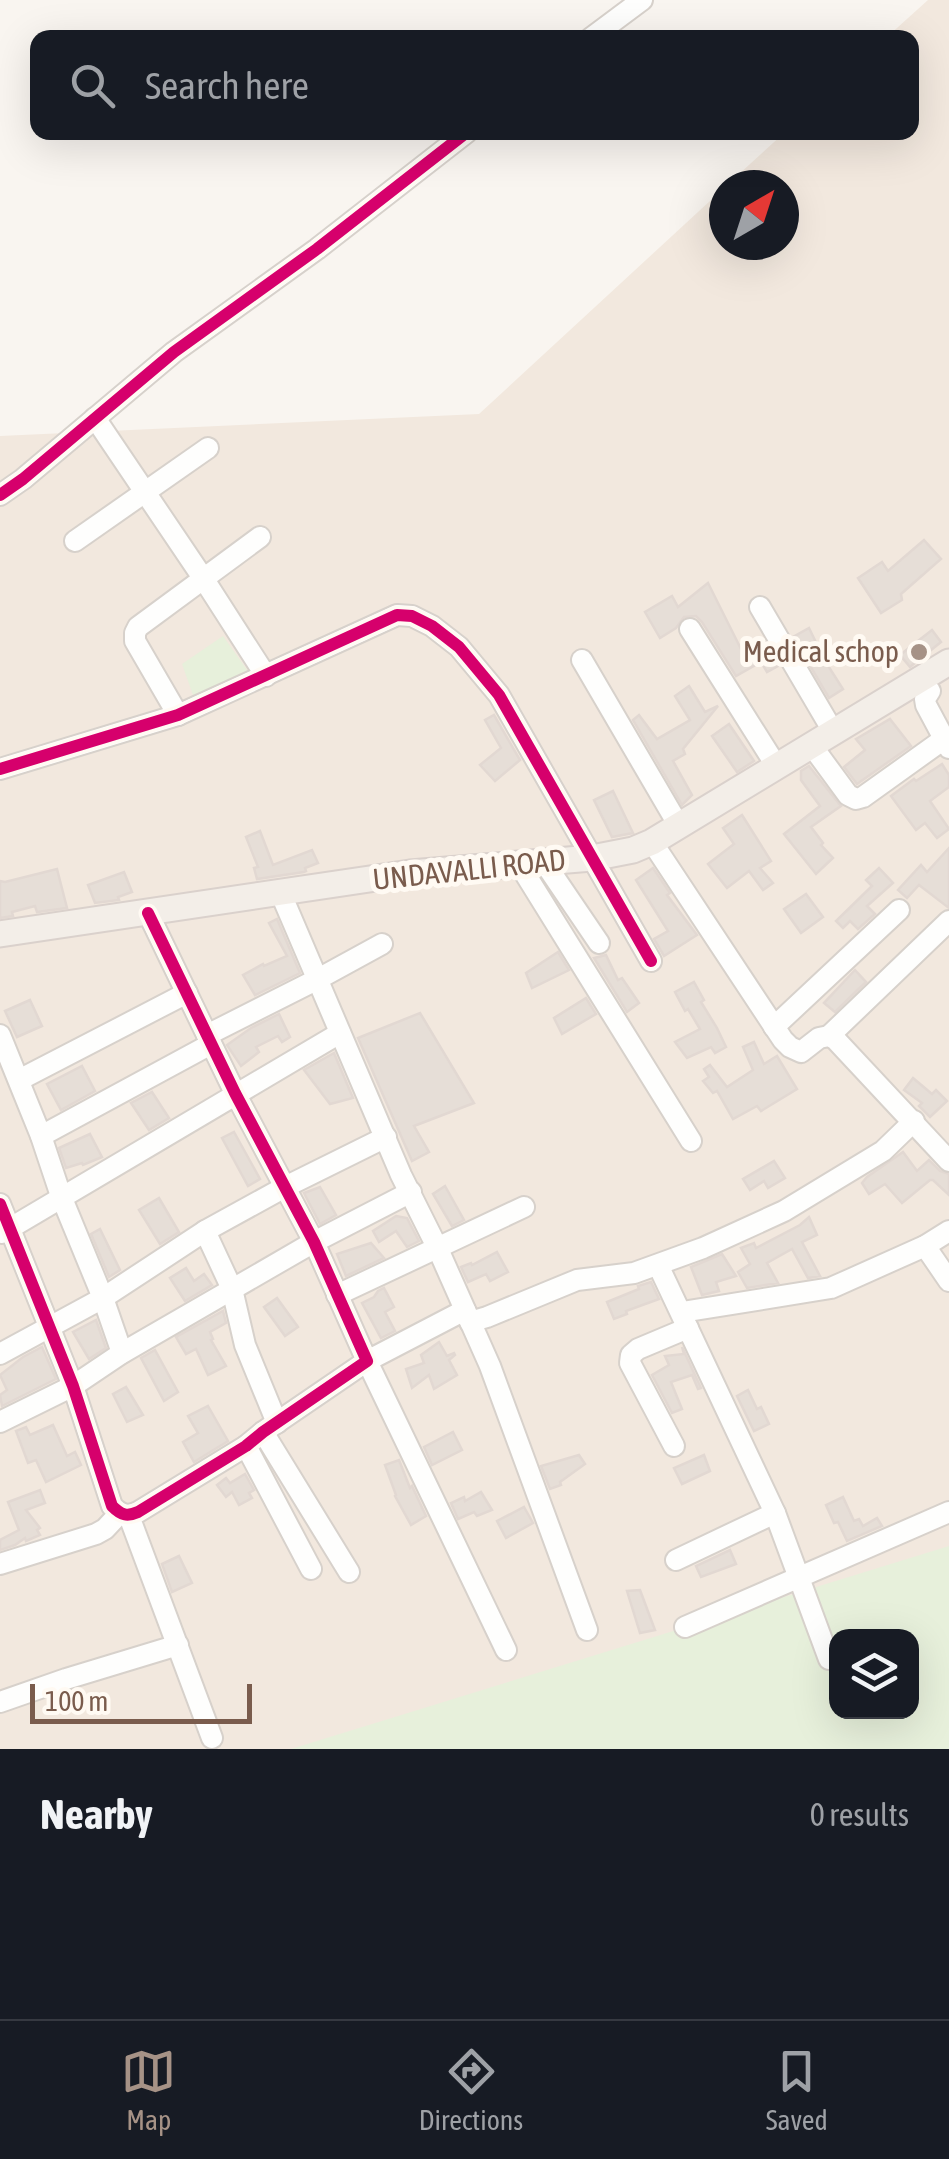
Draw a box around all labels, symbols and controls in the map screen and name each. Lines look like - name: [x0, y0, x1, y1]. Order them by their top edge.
- search box: [30, 30, 919, 140]
- icon: search: [65, 58, 120, 113]
- text: Search here: [145, 64, 309, 107]
- north arrow: [709, 170, 799, 260]
- place label: Medical schop: [743, 634, 899, 668]
- marker: Medical schop: [908, 641, 930, 663]
- street label: UNDAVALLI ROAD: [371, 842, 567, 896]
- map controls: [829, 1629, 919, 1719]
- button: layers: [829, 1629, 919, 1719]
- scale bar: [30, 1679, 252, 1724]
- text: 100 m: [45, 1685, 108, 1717]
- text: Nearby: [40, 1790, 153, 1838]
- text: 0 results: [810, 1796, 909, 1833]
- tab: Map: [121, 2044, 176, 2136]
- tab: Directions: [419, 2044, 523, 2136]
- tab: Saved: [766, 2044, 828, 2136]

